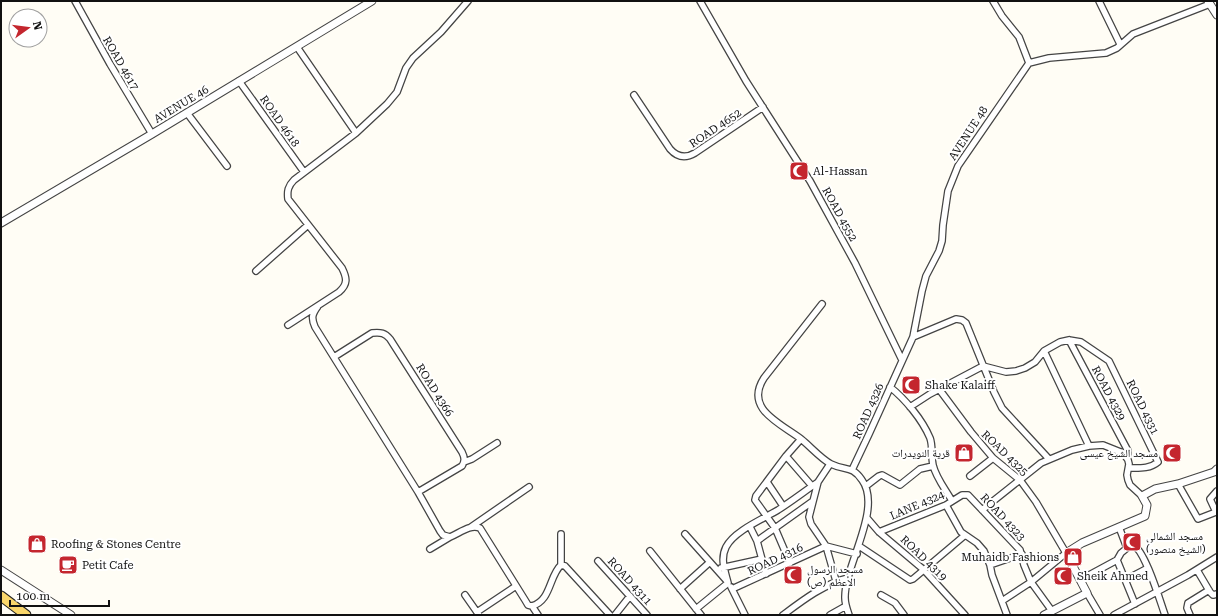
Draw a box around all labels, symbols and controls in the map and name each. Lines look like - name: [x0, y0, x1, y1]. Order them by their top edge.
- north arrow: [8, 8, 48, 48]
- text: N: [30, 20, 45, 32]
- street label: ROAD 4617: [100, 34, 141, 92]
- street label: AVENUE 46: [152, 83, 211, 126]
- street label: ROAD 4618: [257, 93, 302, 149]
- street label: AVENUE 48: [946, 104, 991, 163]
- street label: ROAD 4652: [687, 106, 744, 151]
- mosque icon: Al-Hassan: [788, 160, 810, 182]
- place label: Al-Hassan: [813, 165, 868, 178]
- street label: ROAD 4552: [819, 185, 860, 244]
- street label: ROAD 4366: [413, 361, 456, 419]
- street label: ROAD 4329: [1089, 364, 1128, 423]
- mosque icon: Shake Kalaiff: [900, 374, 922, 396]
- street label: ROAD 4331: [1124, 378, 1161, 437]
- place label: Shake Kalaiff: [925, 379, 996, 392]
- street label: ROAD 4326: [850, 381, 887, 441]
- street label: ROAD 4325: [979, 428, 1031, 479]
- shop icon: قرية النويدرات: [953, 442, 975, 464]
- mosque icon: مسجد الشيخ عيسى: [1161, 442, 1183, 464]
- place label: قرية النويدرات: [892, 447, 950, 460]
- place label: مسجد الشيخ عيسى: [1080, 447, 1158, 460]
- street label: LANE 4324: [888, 488, 947, 523]
- street label: ROAD 4323: [978, 491, 1028, 544]
- place label: مسجد الشمالي (الشيخ منصور): [1146, 530, 1206, 556]
- mosque icon: مسجد الشمالي (الشيخ منصور): [1121, 531, 1143, 553]
- shop icon: Roofing & Stones Centre: [26, 533, 48, 555]
- street label: ROAD 4319: [898, 533, 950, 584]
- place label: Roofing & Stones Centre: [51, 538, 181, 551]
- street label: ROAD 4316: [745, 541, 805, 578]
- shop icon: Muhaidb Fashions: [1062, 546, 1084, 568]
- place label: Muhaidb Fashions: [961, 551, 1059, 564]
- cafe icon: Petit Cafe: [57, 554, 79, 576]
- street label: ROAD 4311: [605, 555, 654, 608]
- place label: Petit Cafe: [82, 559, 134, 572]
- place label: مسجد الرسول الأعظم (ص): [807, 563, 863, 590]
- mosque icon: مسجد الرسول الأعظم (ص): [782, 564, 804, 586]
- mosque icon: Sheik Ahmed: [1052, 565, 1074, 587]
- place label: Sheik Ahmed: [1077, 570, 1148, 583]
- scale bar: [10, 582, 109, 608]
- text: 100 m: [16, 589, 50, 603]

